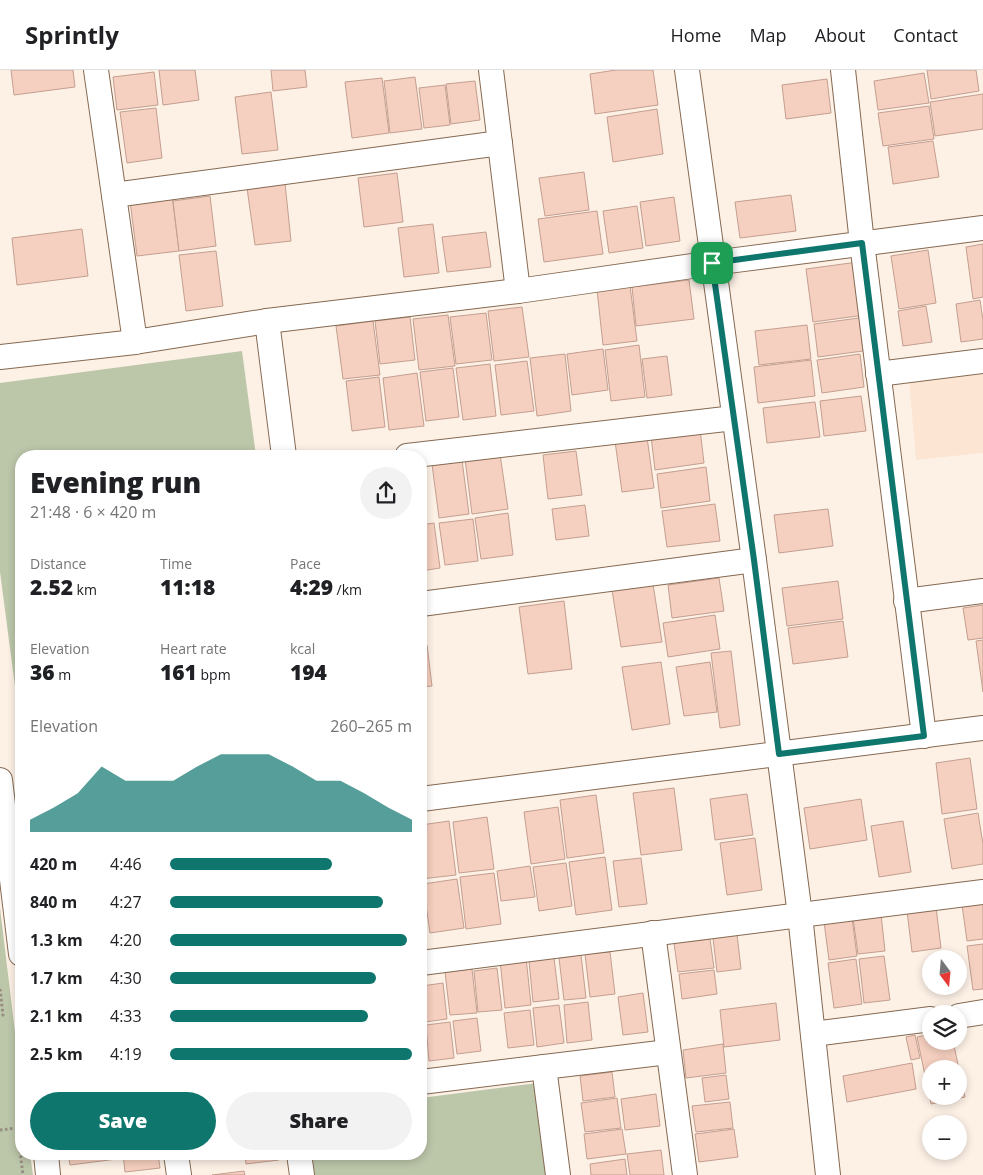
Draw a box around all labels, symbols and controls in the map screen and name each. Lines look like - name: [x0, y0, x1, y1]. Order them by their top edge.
- text: Sprintly: [25, 18, 119, 51]
- text: Home: [671, 23, 721, 47]
- text: Map: [749, 23, 787, 47]
- text: About: [815, 23, 865, 47]
- text: Contact: [893, 23, 958, 47]
- pin: [691, 242, 733, 284]
- icon: arrive: [698, 249, 726, 277]
- text: Evening run: [30, 463, 201, 501]
- button: share: [360, 467, 412, 519]
- text: 21:48 · 6 × 420 m: [30, 501, 156, 523]
- text: Distance: [30, 554, 86, 573]
- text: Time: [160, 554, 192, 573]
- text: Pace: [290, 554, 321, 573]
- text: 2.52: [30, 573, 73, 601]
- text: 11:18: [160, 573, 215, 601]
- text: 4:29: [290, 573, 333, 601]
- text: km: [73, 580, 97, 599]
- text: /km: [333, 580, 362, 599]
- text: Elevation: [30, 639, 89, 658]
- text: Heart rate: [160, 639, 227, 658]
- text: kcal: [290, 639, 315, 658]
- text: 36: [30, 658, 55, 686]
- text: 161: [160, 658, 197, 686]
- text: 194: [290, 658, 327, 686]
- text: m: [55, 665, 71, 684]
- text: bpm: [197, 665, 231, 684]
- text: Elevation: [30, 715, 98, 737]
- text: 260–265 m: [330, 715, 412, 737]
- text: 420 m: [30, 853, 77, 875]
- text: 4:46: [110, 853, 142, 875]
- text: 840 m: [30, 891, 77, 913]
- text: 4:27: [110, 891, 142, 913]
- text: 1.3 km: [30, 929, 83, 951]
- text: 4:20: [110, 929, 142, 951]
- north arrow: [922, 950, 968, 995]
- map controls: [922, 950, 967, 1160]
- text: 1.7 km: [30, 967, 83, 989]
- text: 4:30: [110, 967, 142, 989]
- text: 2.1 km: [30, 1005, 83, 1027]
- text: 4:33: [110, 1005, 142, 1027]
- button: layers: [922, 1005, 967, 1050]
- text: 2.5 km: [30, 1043, 83, 1065]
- text: 4:19: [110, 1043, 142, 1065]
- button: +: [922, 1060, 967, 1105]
- button: Save: [30, 1092, 216, 1150]
- button: Share: [226, 1092, 412, 1150]
- button: −: [922, 1115, 967, 1160]

